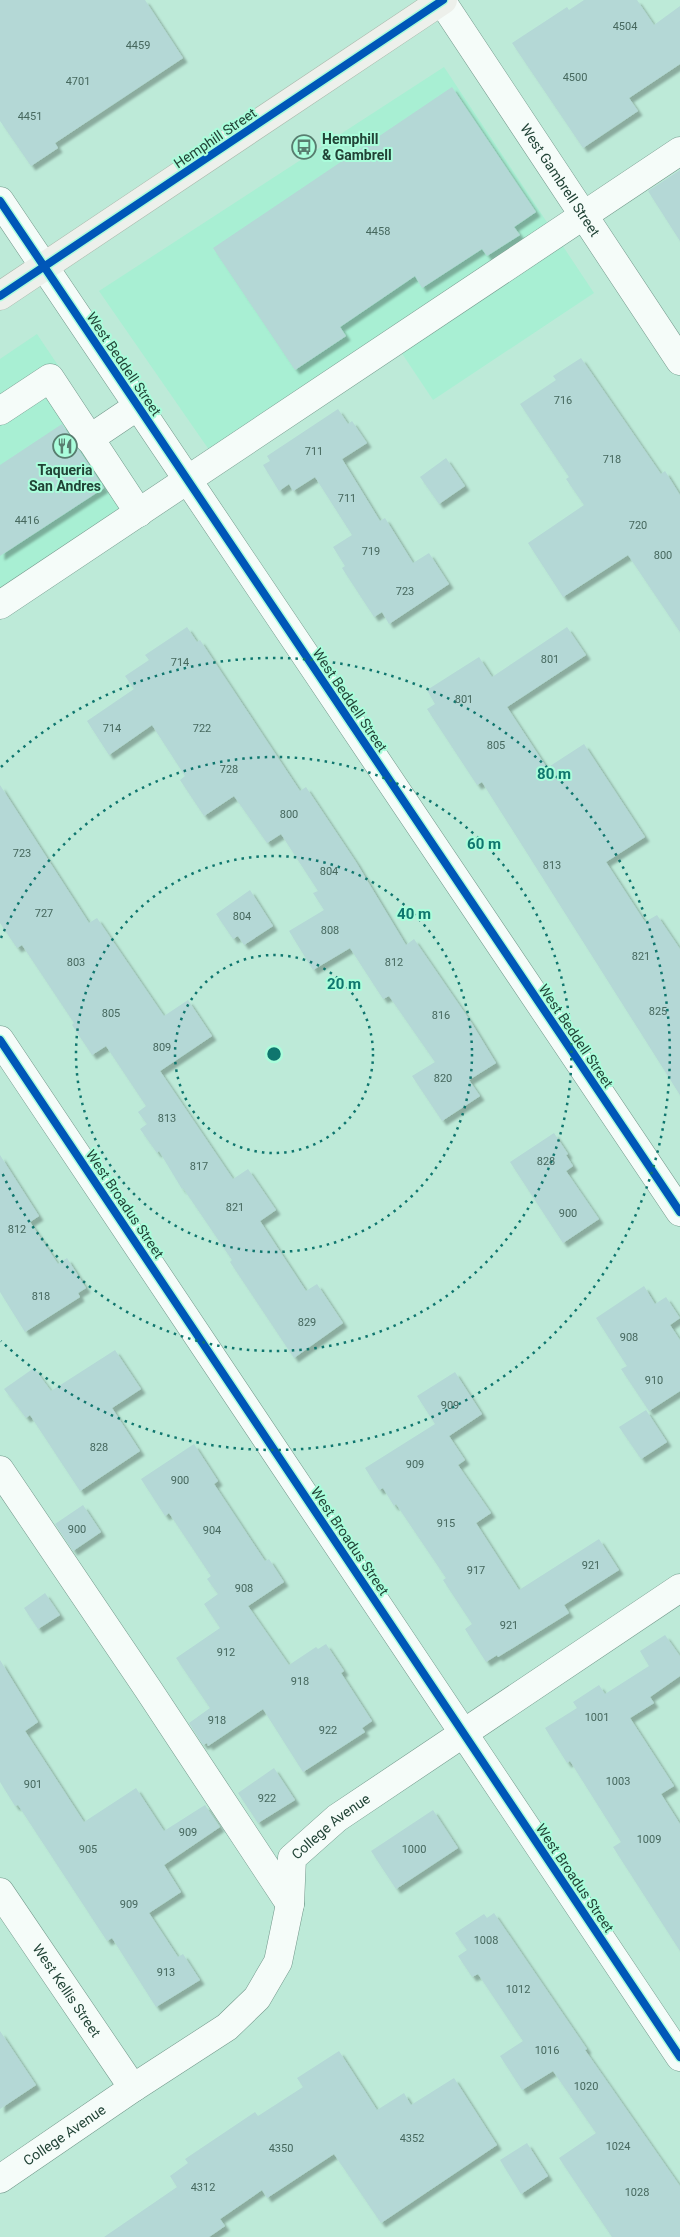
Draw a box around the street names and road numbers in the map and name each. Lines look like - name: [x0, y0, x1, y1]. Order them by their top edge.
- street label: Hemphill Street: [171, 104, 260, 171]
- street label: West Gambrell Street: [517, 121, 603, 240]
- street label: West Beddell Street: [83, 309, 165, 419]
- street label: West Beddell Street: [309, 645, 391, 755]
- street label: West Beddell Street: [535, 981, 617, 1091]
- street label: West Broadus Street: [83, 1147, 167, 1261]
- street label: West Broadus Street: [308, 1484, 392, 1598]
- street label: College Avenue: [288, 1790, 373, 1863]
- street label: West Broadus Street: [533, 1821, 617, 1935]
- street label: West Kellis Street: [30, 1941, 104, 2040]
- street label: College Avenue: [20, 2101, 108, 2169]

